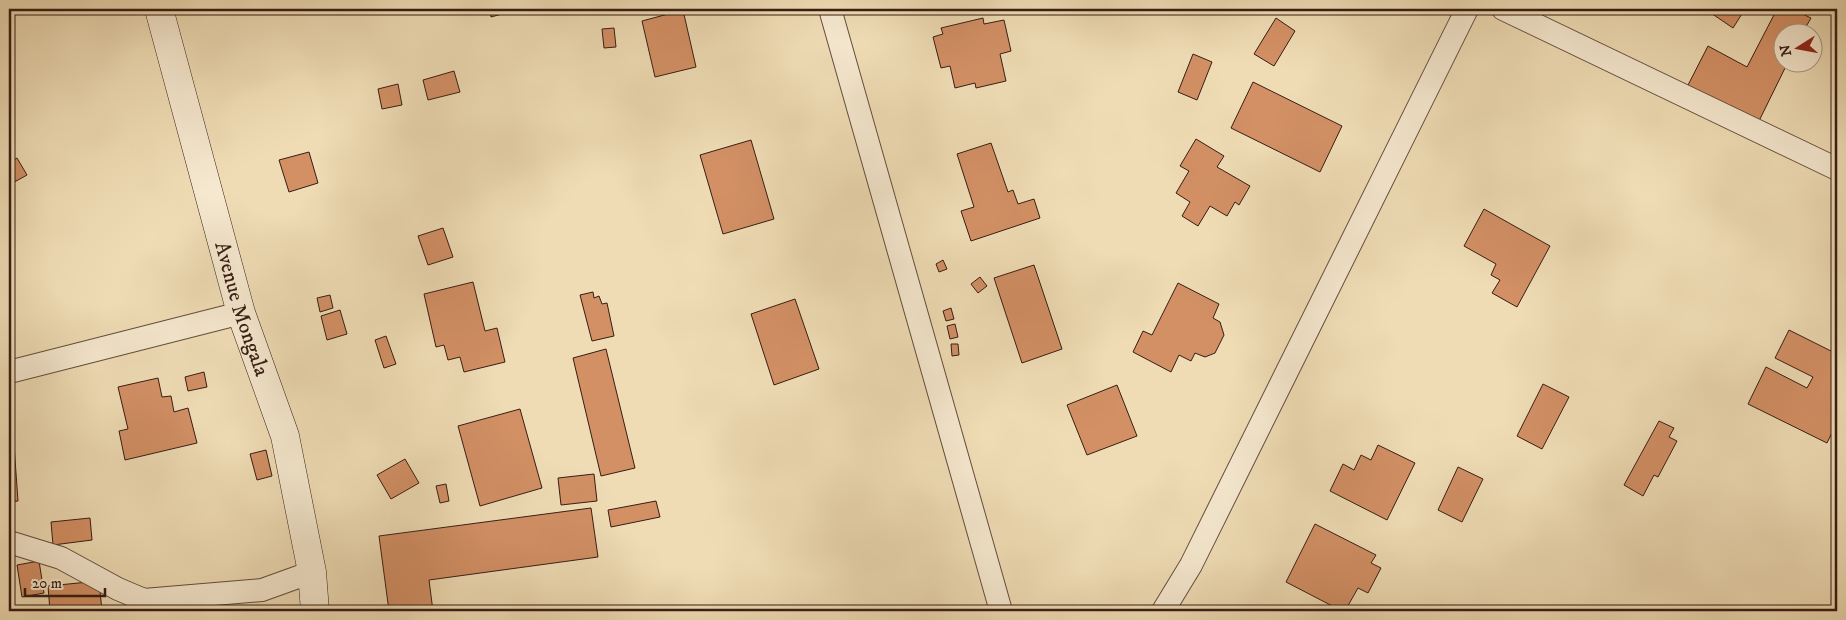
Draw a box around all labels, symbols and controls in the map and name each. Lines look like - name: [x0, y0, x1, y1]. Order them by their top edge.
- north arrow: [1774, 22, 1824, 72]
- text: N: [1776, 42, 1796, 58]
- street label: Avenue Mongala: [208, 239, 275, 380]
- scale bar: [25, 565, 105, 597]
- text: 20 m: [32, 574, 62, 593]

